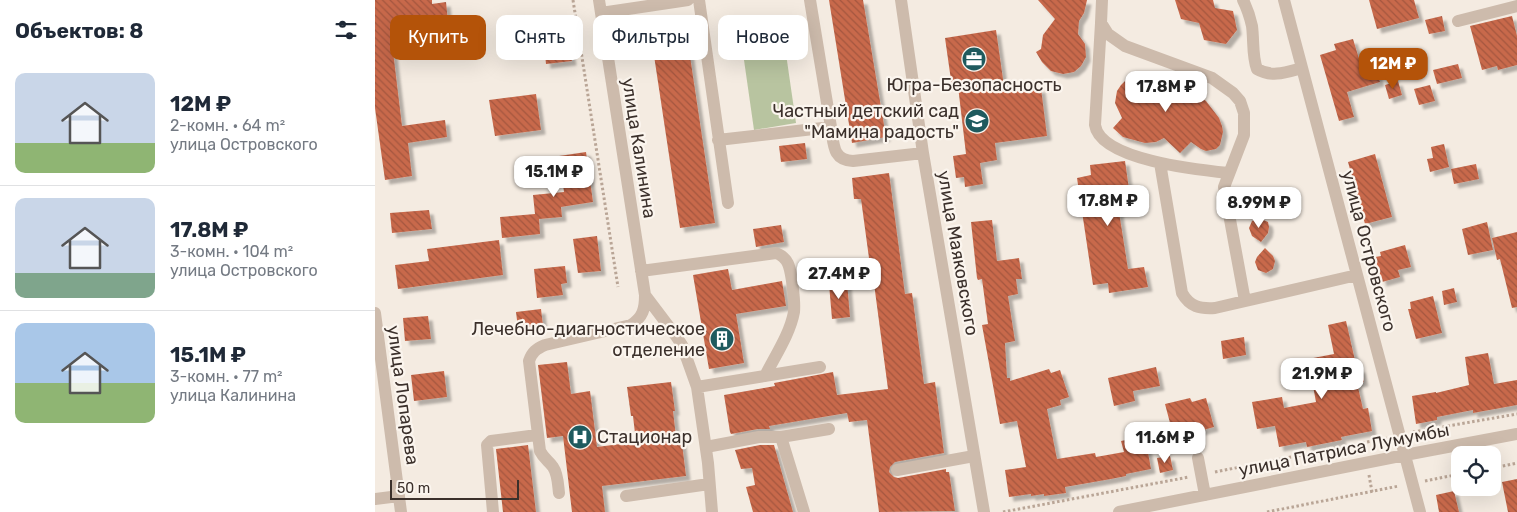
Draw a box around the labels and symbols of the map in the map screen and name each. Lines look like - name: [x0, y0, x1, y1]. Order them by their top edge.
- office icon: Югра-Безопасность: [961, 46, 987, 72]
- pin: 12M ₽: [1358, 48, 1428, 90]
- pin: 17.8M ₽: [1120, 70, 1212, 113]
- place label: Югра-Безопасность: [886, 74, 1062, 96]
- street label: улица Калинина: [617, 76, 661, 220]
- place label: Частный детский сад "Мамина радость": [772, 100, 959, 143]
- school or university icon: Частный детский сад "Мамина радость": [964, 108, 990, 134]
- pin: 15.1M ₽: [508, 156, 600, 198]
- street label: улица Островского: [1337, 168, 1401, 334]
- street label: улица Маяковского: [933, 169, 983, 337]
- pin: 17.8M ₽: [1062, 184, 1154, 227]
- pin: 8.99M ₽: [1213, 186, 1305, 229]
- pin: 27.4M ₽: [793, 258, 885, 300]
- place label: Лечебно-диагностическое отделение: [471, 318, 705, 361]
- street label: улица Лопарева: [382, 324, 424, 466]
- building icon: Лечебно-диагностическое отделение: [709, 326, 735, 352]
- pin: 21.9M ₽: [1276, 358, 1368, 400]
- street label: улица Патриса Лумумбы: [1237, 419, 1451, 481]
- pin: 11.6M ₽: [1119, 422, 1211, 464]
- hospital icon: Стационар: [567, 424, 593, 450]
- place label: Стационар: [597, 426, 692, 448]
- scale bar: [390, 477, 519, 500]

